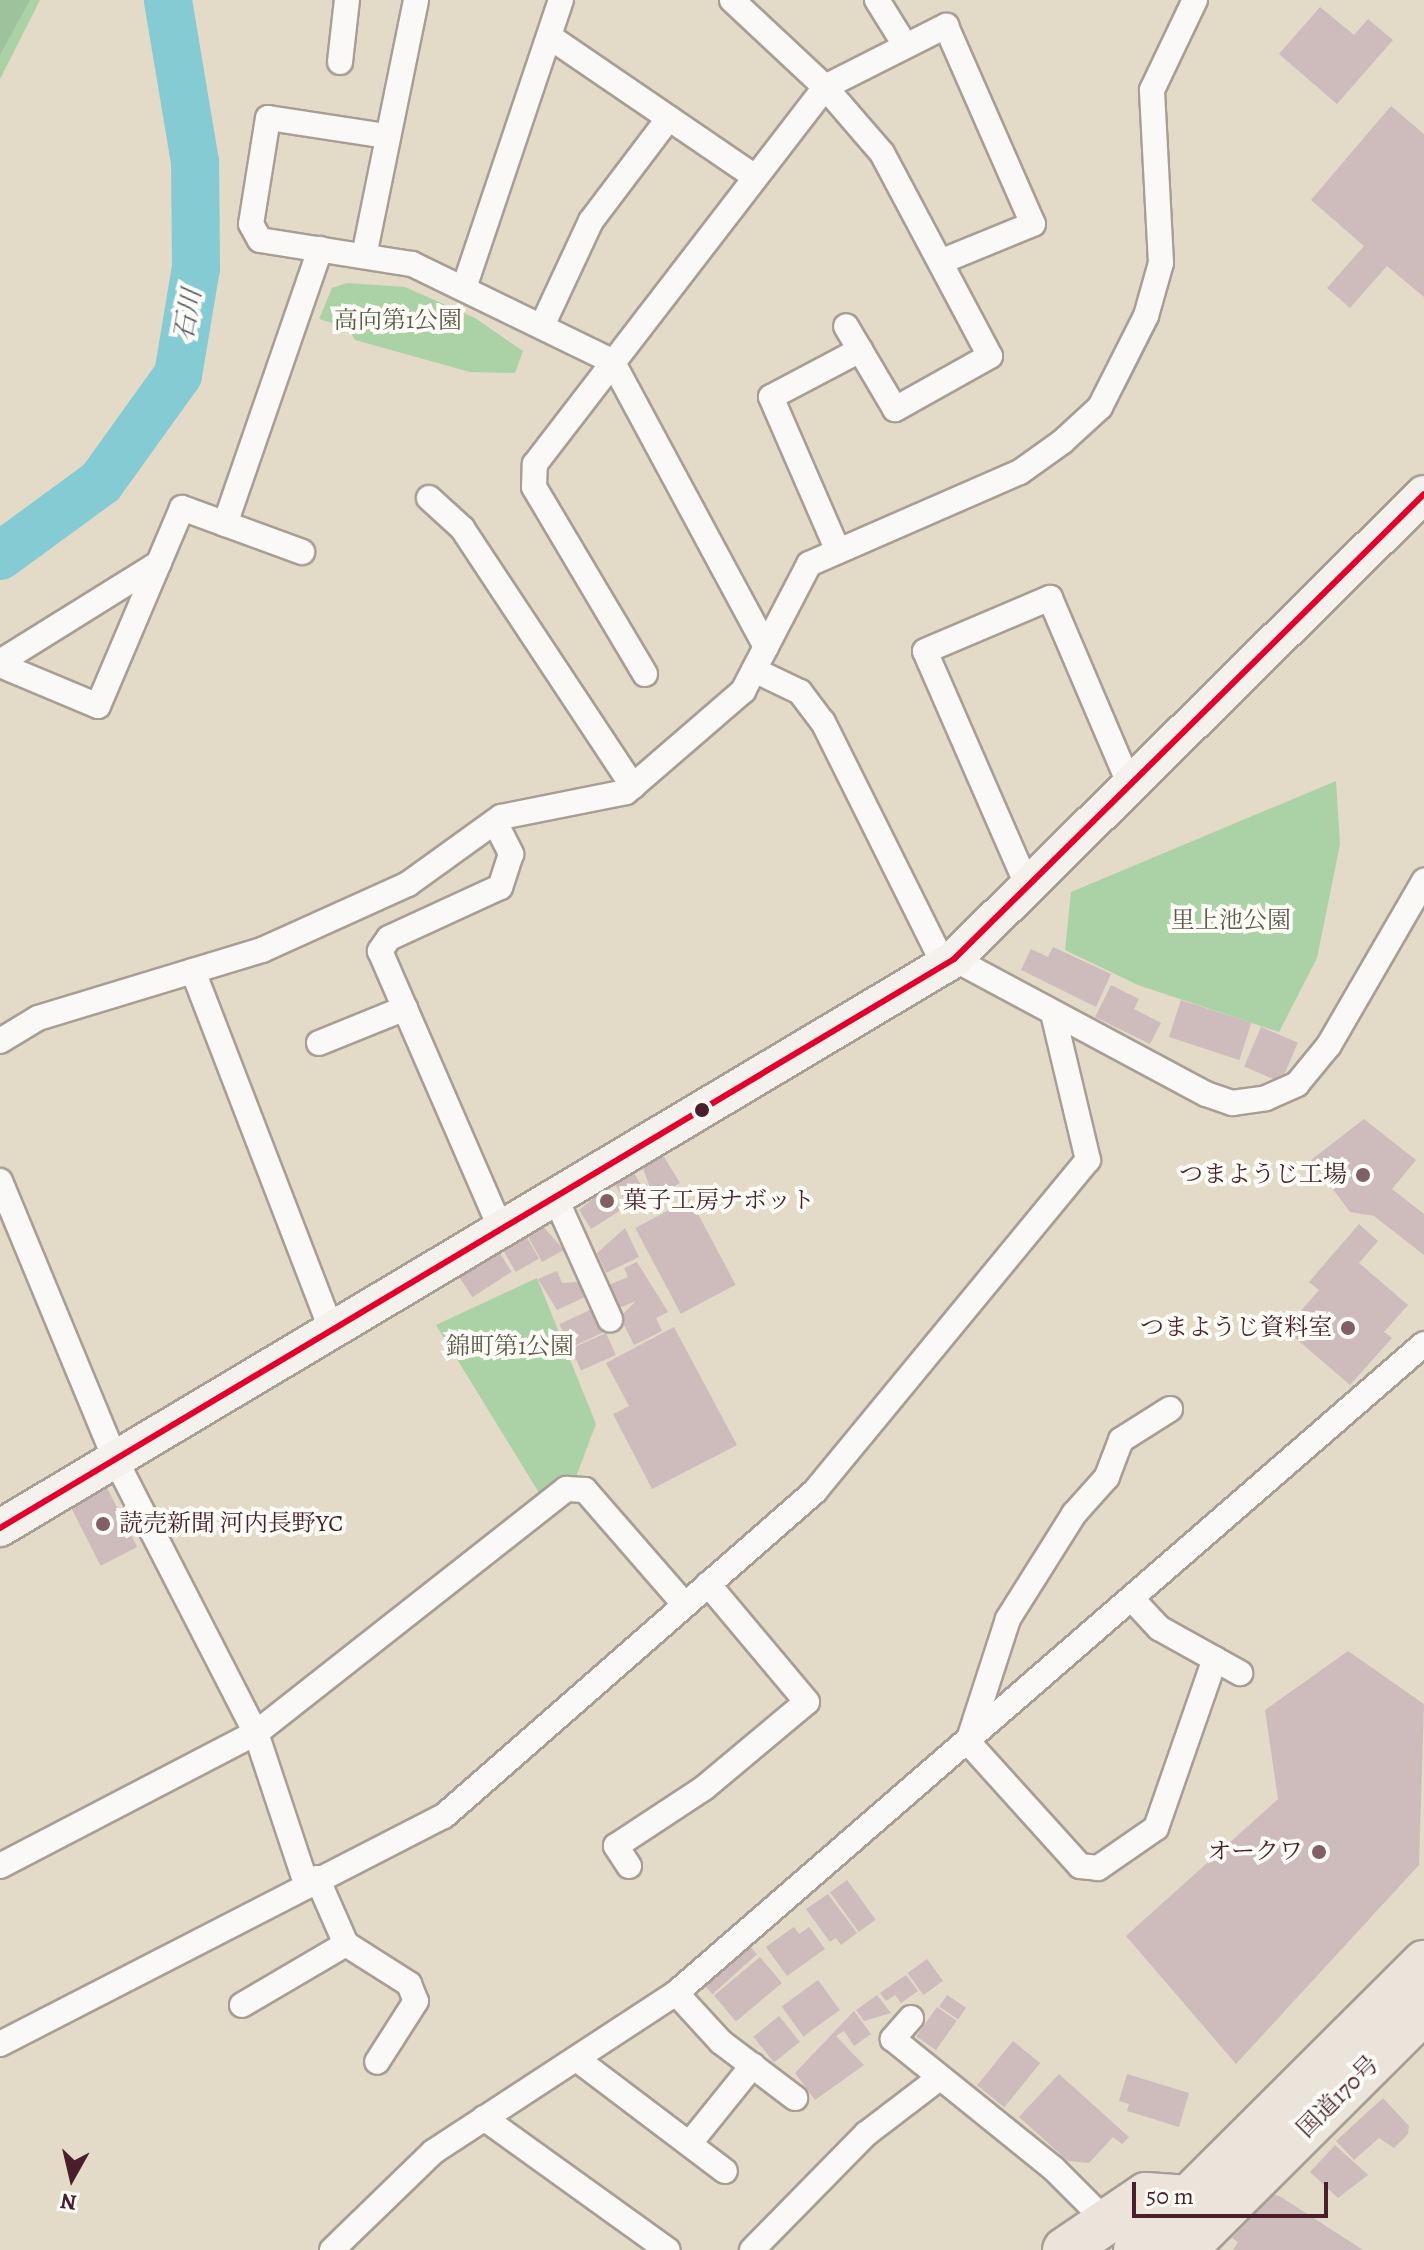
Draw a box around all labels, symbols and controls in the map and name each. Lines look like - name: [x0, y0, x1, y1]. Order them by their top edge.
- water label: 石川: [168, 287, 208, 343]
- park label: 高向第1公園: [334, 307, 462, 335]
- park label: 里上池公園: [1171, 907, 1291, 935]
- unlabelled marker: [694, 1102, 710, 1118]
- place label: つまようじ工場: [1179, 1161, 1347, 1189]
- marker: つまようじ工場: [1354, 1166, 1372, 1184]
- place label: 菓子工房ナボット: [623, 1187, 815, 1215]
- marker: 菓子工房ナボット: [598, 1192, 616, 1210]
- place label: つまようじ資料室: [1140, 1314, 1332, 1342]
- marker: つまようじ資料室: [1339, 1319, 1357, 1337]
- park label: 錦町第1公園: [446, 1333, 574, 1361]
- place label: 読売新聞 河内長野YC: [119, 1510, 343, 1538]
- marker: 読売新聞 河内長野YC: [94, 1515, 112, 1533]
- place label: オークワ: [1207, 1838, 1303, 1866]
- marker: オークワ: [1310, 1843, 1328, 1861]
- street label: 国道170号: [1291, 2050, 1385, 2144]
- north arrow: [32, 2138, 112, 2218]
- scale bar: [1136, 2166, 1332, 2216]
- text: 50 m: [1146, 2180, 1194, 2212]
- text: N: [59, 2186, 79, 2218]

